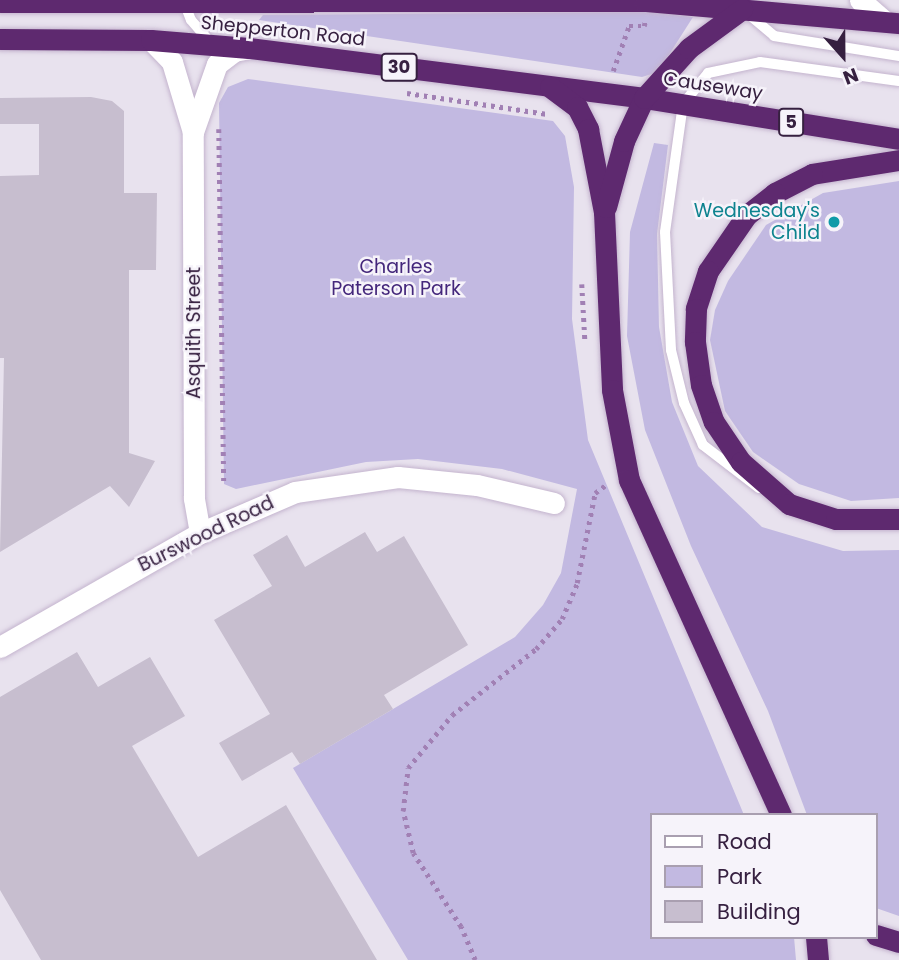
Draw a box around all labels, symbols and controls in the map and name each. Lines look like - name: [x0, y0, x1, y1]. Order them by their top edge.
- street label: Shepperton Road: [200, 11, 366, 51]
- north arrow: [808, 21, 878, 91]
- road number: 30: [380, 52, 418, 82]
- text: N: [839, 61, 862, 91]
- street label: Causeway: [662, 67, 764, 105]
- road number: 5: [777, 107, 805, 136]
- place label: Wednesday's Child: [694, 200, 820, 244]
- marker: Wednesday's Child: [826, 214, 842, 230]
- park label: Charles Paterson Park: [331, 256, 461, 300]
- street label: Asquith Street: [183, 267, 205, 399]
- street label: Burswood Road: [134, 491, 278, 577]
- legend: [650, 813, 878, 939]
- text: Road: [717, 827, 772, 856]
- text: Park: [717, 862, 762, 891]
- text: Building: [717, 897, 801, 926]

